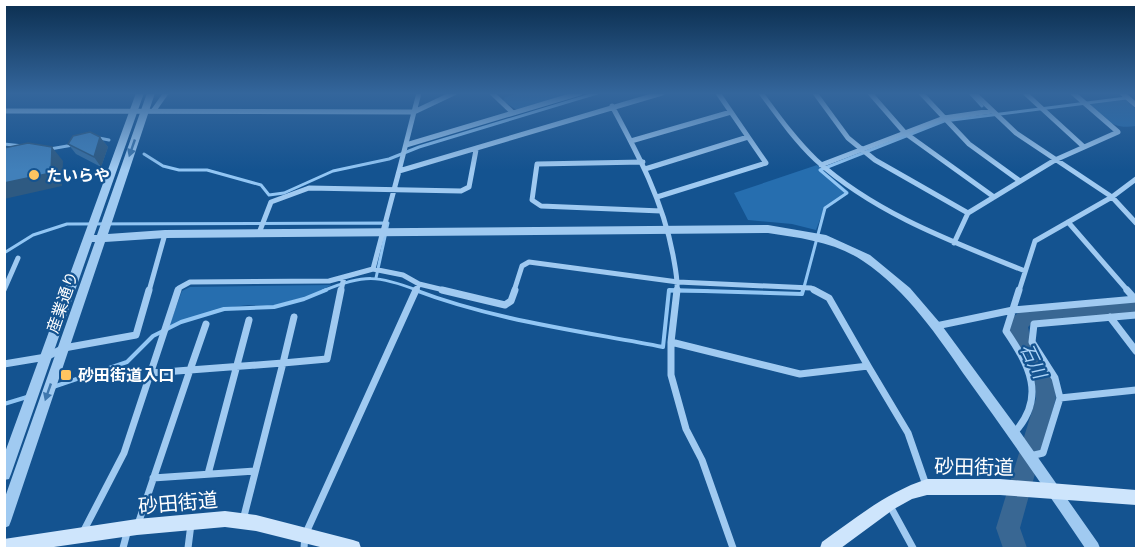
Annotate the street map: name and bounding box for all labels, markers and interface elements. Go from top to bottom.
one-way arrow [127,139,137,157]
place label: たいらや [46,165,110,185]
marker: たいらや [27,168,41,182]
street label: 産業通り [42,268,82,336]
water label: 石川 [1015,340,1053,384]
place label: 砂田街道入口 [78,365,174,385]
marker: 砂田街道入口 [59,368,73,382]
one-way arrow [43,383,53,401]
street label: 砂田街道 [934,453,1014,480]
street label: 砂田街道 [137,487,219,518]

